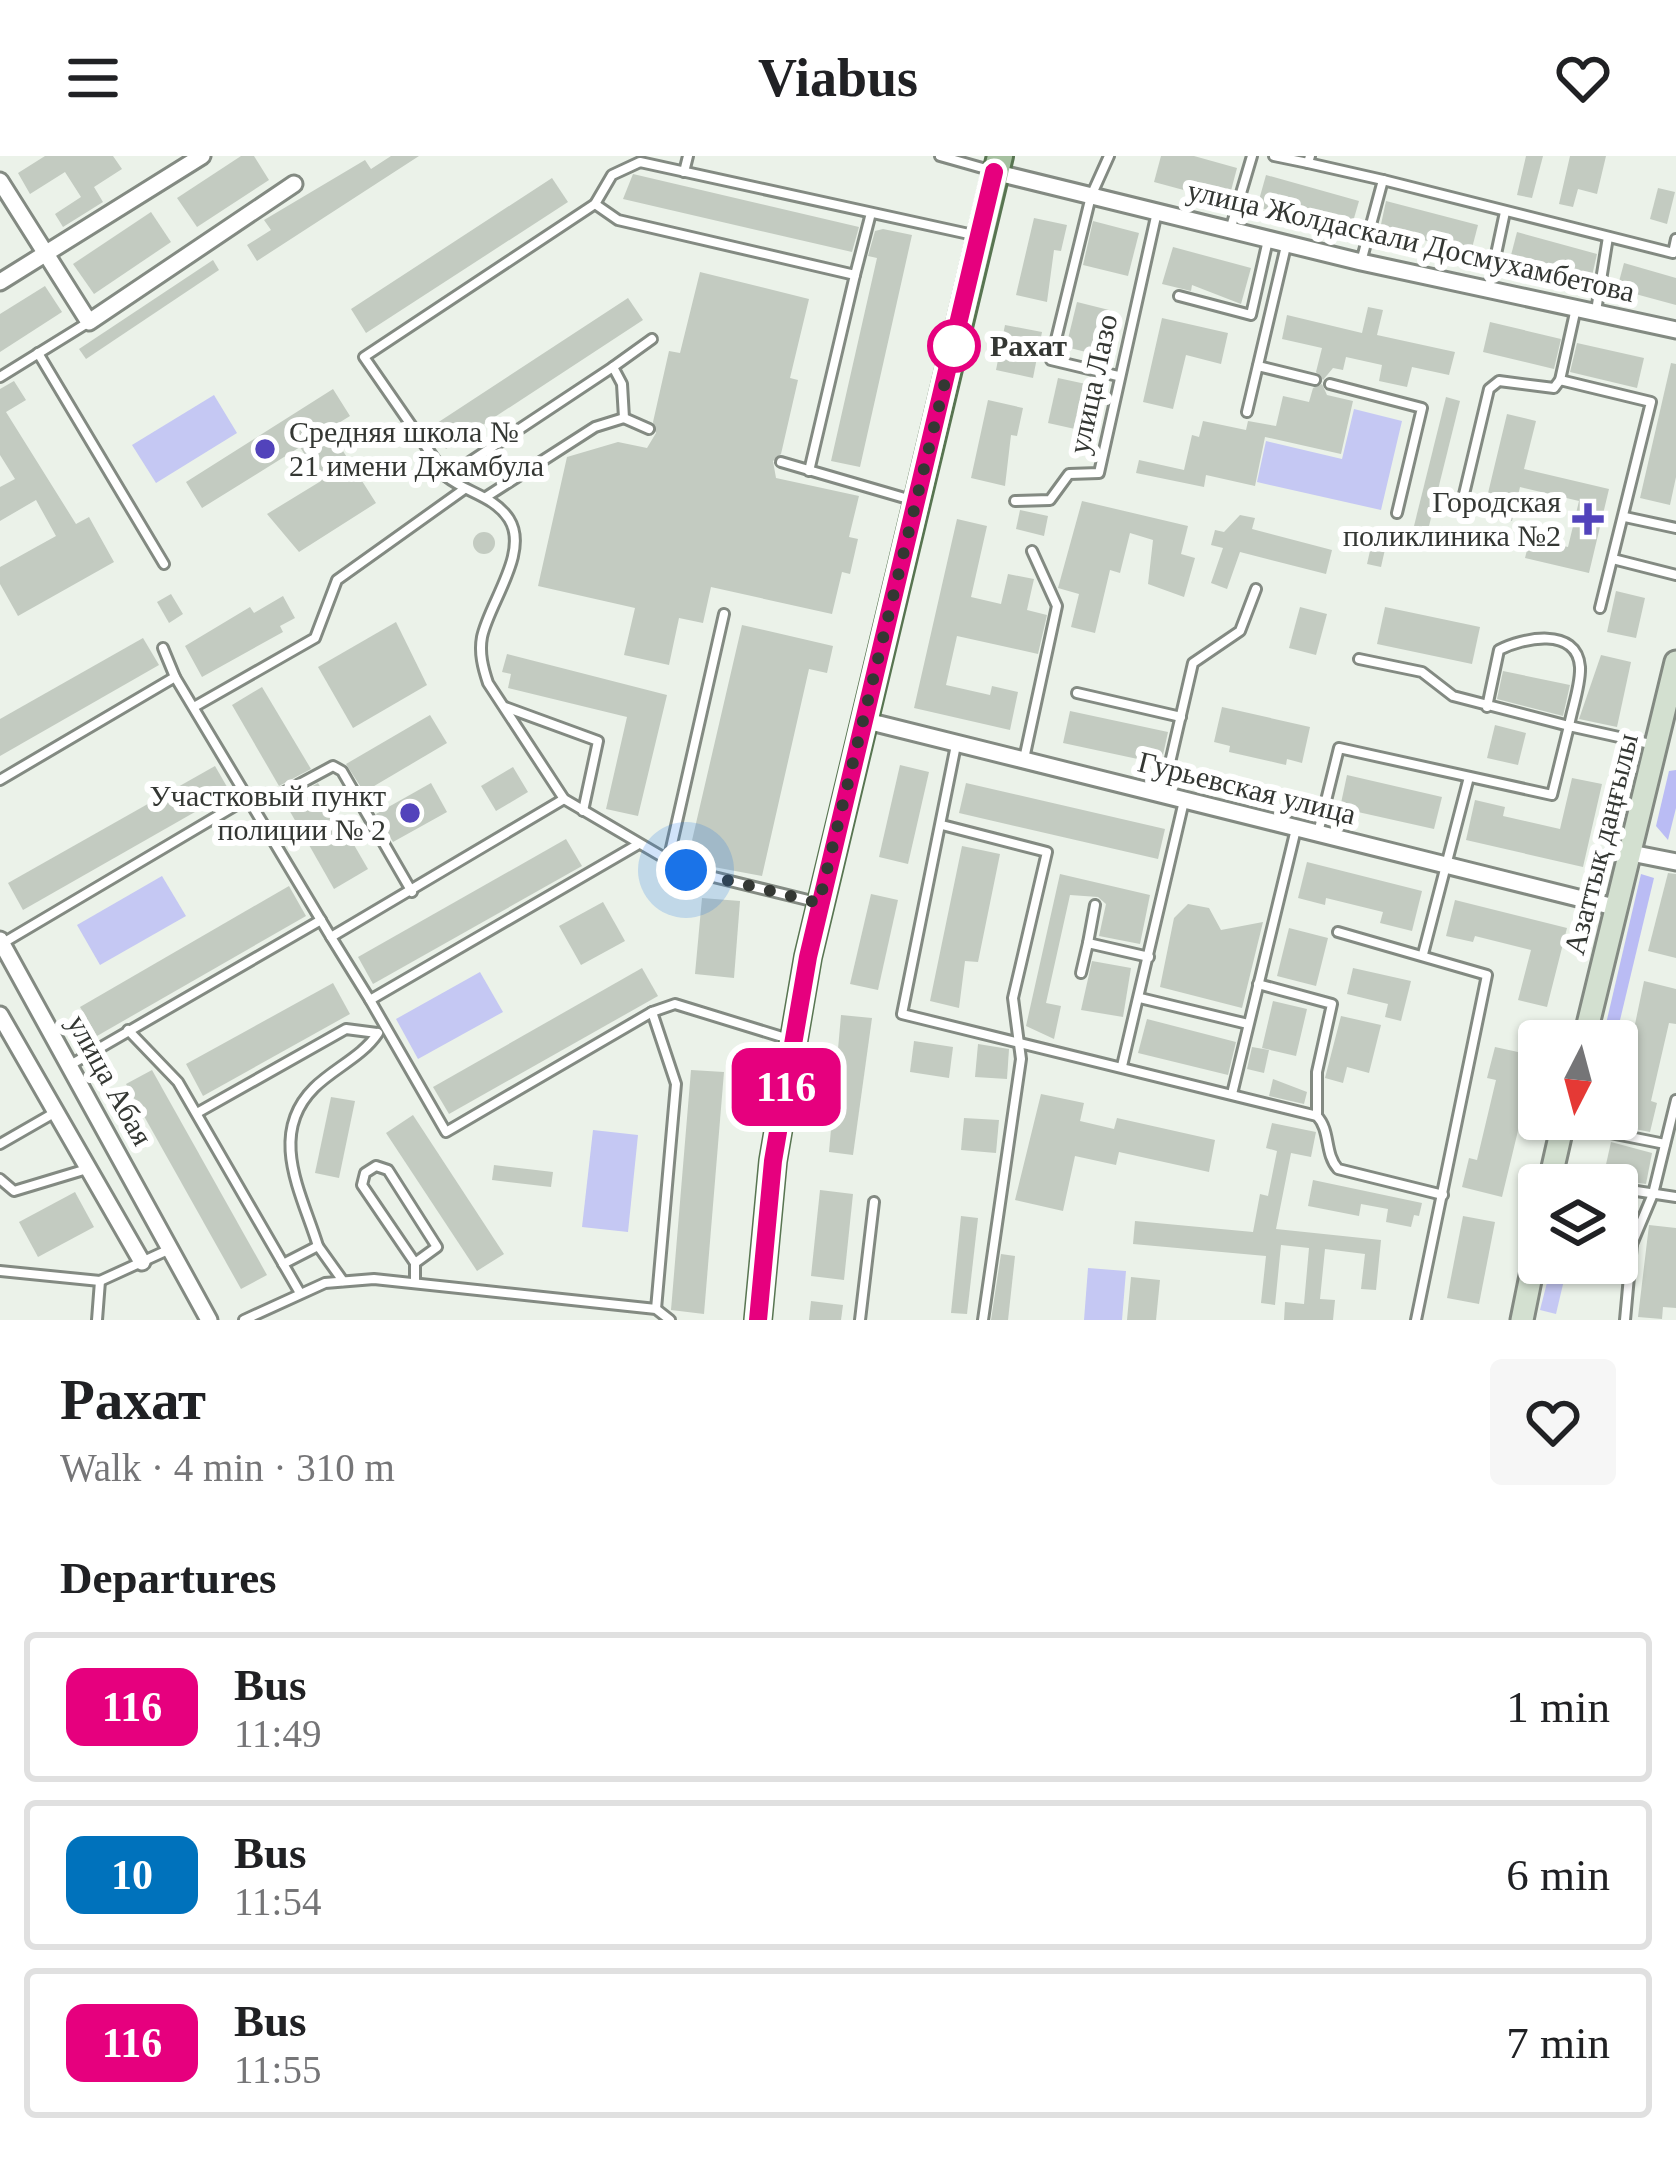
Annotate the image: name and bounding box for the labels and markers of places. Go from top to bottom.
marker: Рахат [929,321,979,371]
place label: Рахат [990,329,1067,362]
place label: Средняя школа № 21 имени Джамбула [289,415,544,482]
marker: Средняя школа № 21 имени Джамбула [252,436,278,462]
place label: Городская поликлиника №2 [1343,485,1561,552]
marker: Городская поликлиника №2 [1572,503,1604,535]
place label: Участковый пункт полиции № 2 [150,779,386,846]
marker: Участковый пункт полиции № 2 [397,800,423,826]

